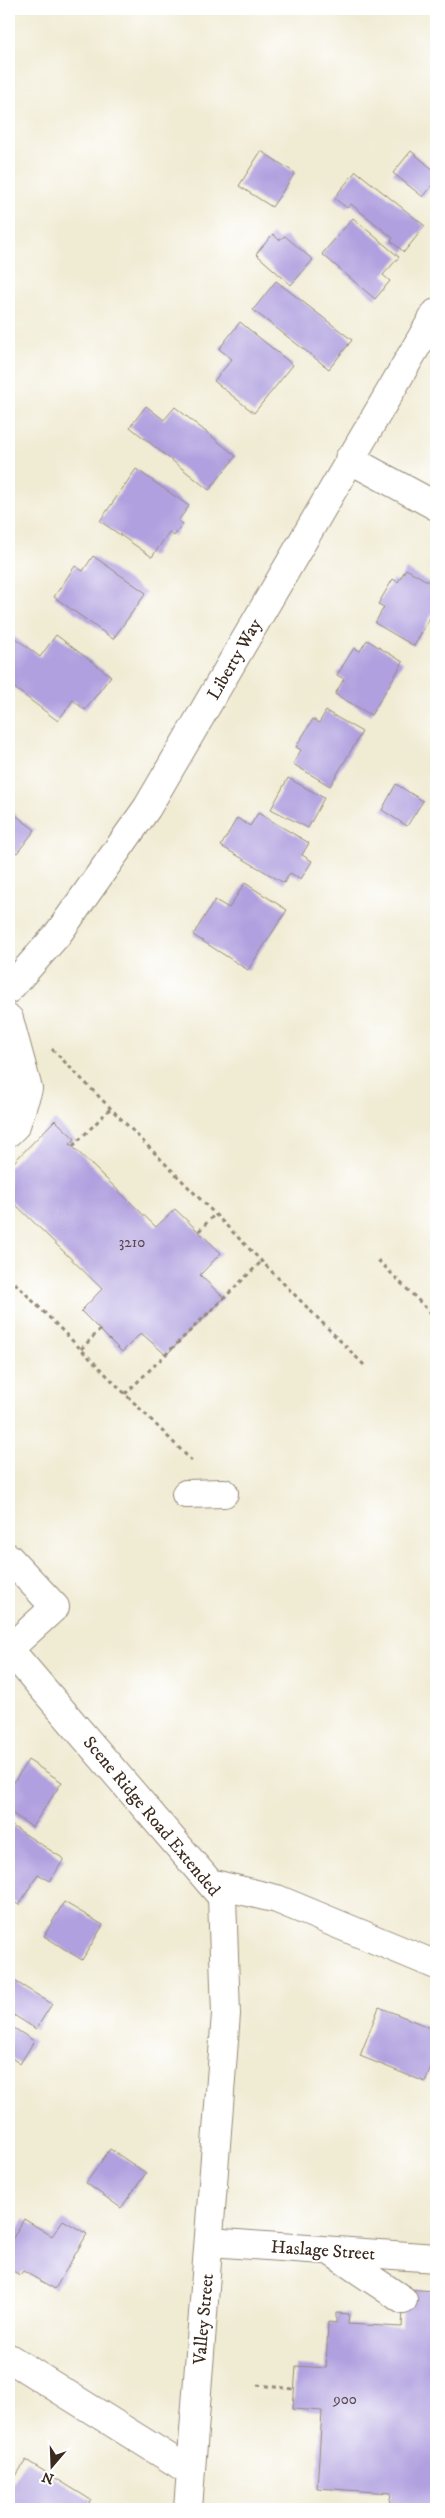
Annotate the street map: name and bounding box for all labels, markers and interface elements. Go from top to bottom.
street label: Liberty Way [203,615,267,704]
house number: 3210 [119,1233,145,1252]
street label: Scene Ridge Road Extended [78,1732,224,1901]
street label: Haslage Street [270,2236,376,2266]
street label: Valley Street [189,2273,219,2366]
house number: 900 [332,2390,357,2409]
north arrow [28,2440,78,2490]
text: N [39,2467,56,2488]

